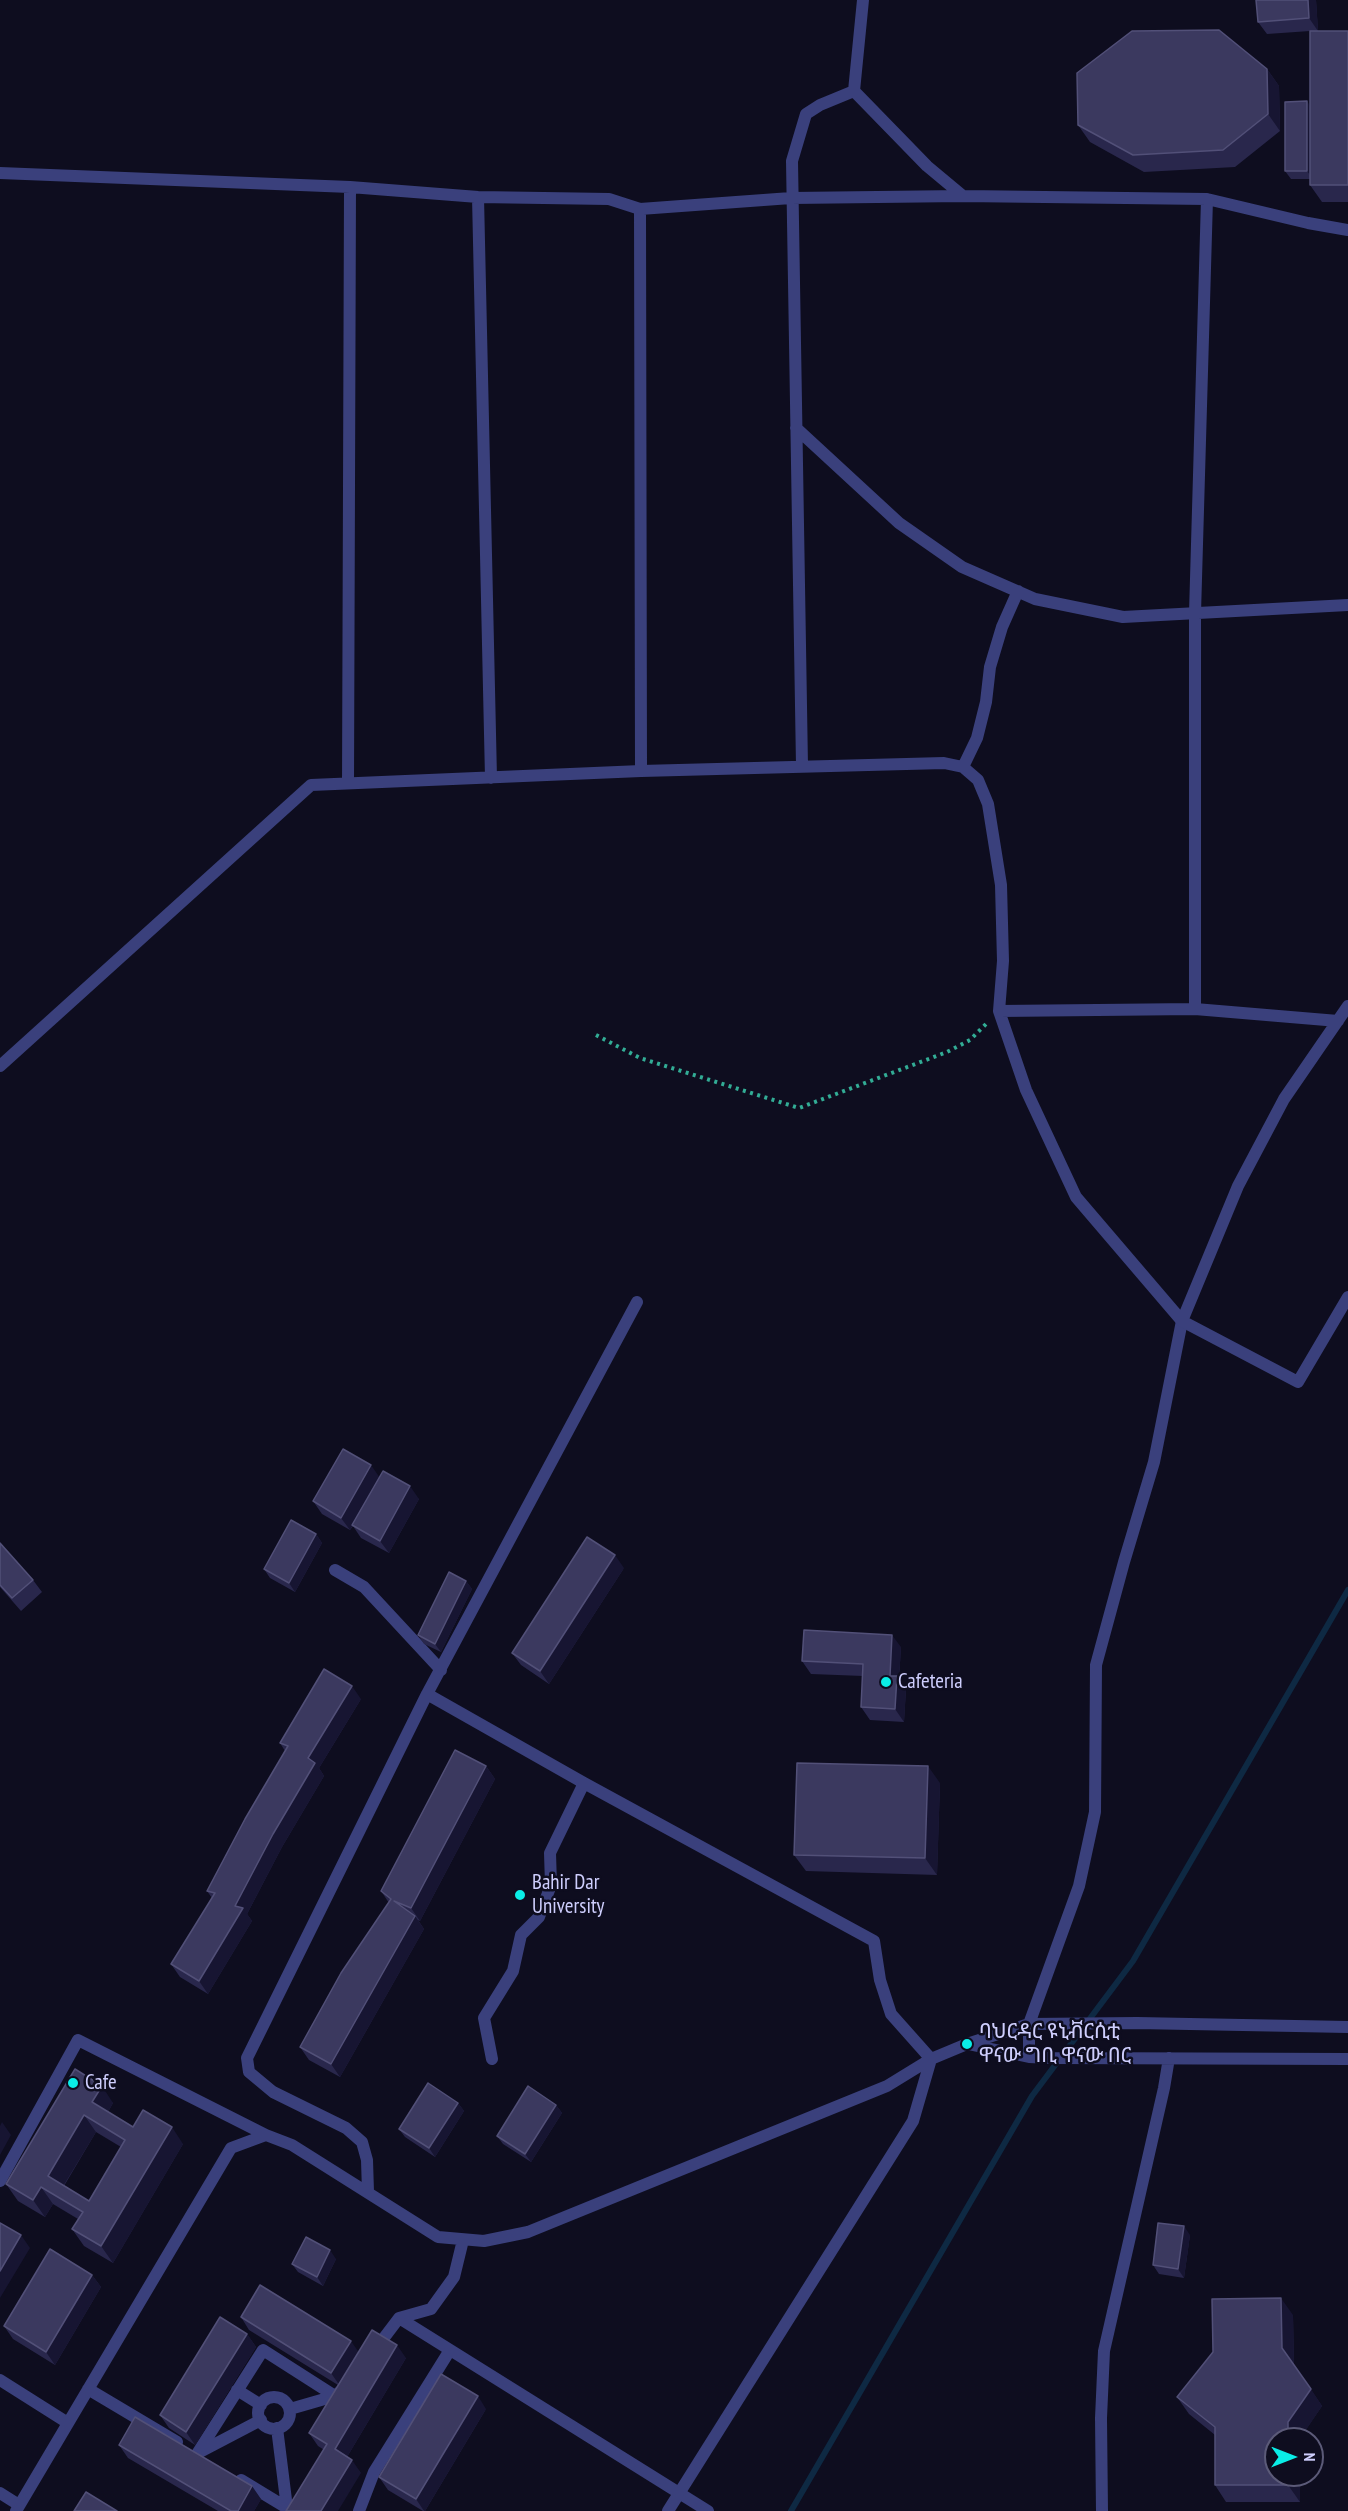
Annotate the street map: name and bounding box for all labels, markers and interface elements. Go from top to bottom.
place label: Cafeteria [898,1669,963,1695]
marker: Cafeteria [879,1675,893,1689]
place label: Bahir Dar University [532,1870,604,1920]
marker: Bahir Dar University [513,1888,527,1902]
place label: ባህርዳር ዩኒቭርሲቲ ዋናው ግቢ ዋናው በር [979,2019,1131,2069]
marker: ባህርዳር ዩኒቭርሲቲ ዋናው ግቢ ዋናው በር [960,2037,974,2051]
place label: Cafe [85,2070,117,2096]
marker: Cafe [66,2076,80,2090]
north arrow [1264,2427,1324,2487]
text: N [1300,2453,1320,2461]

